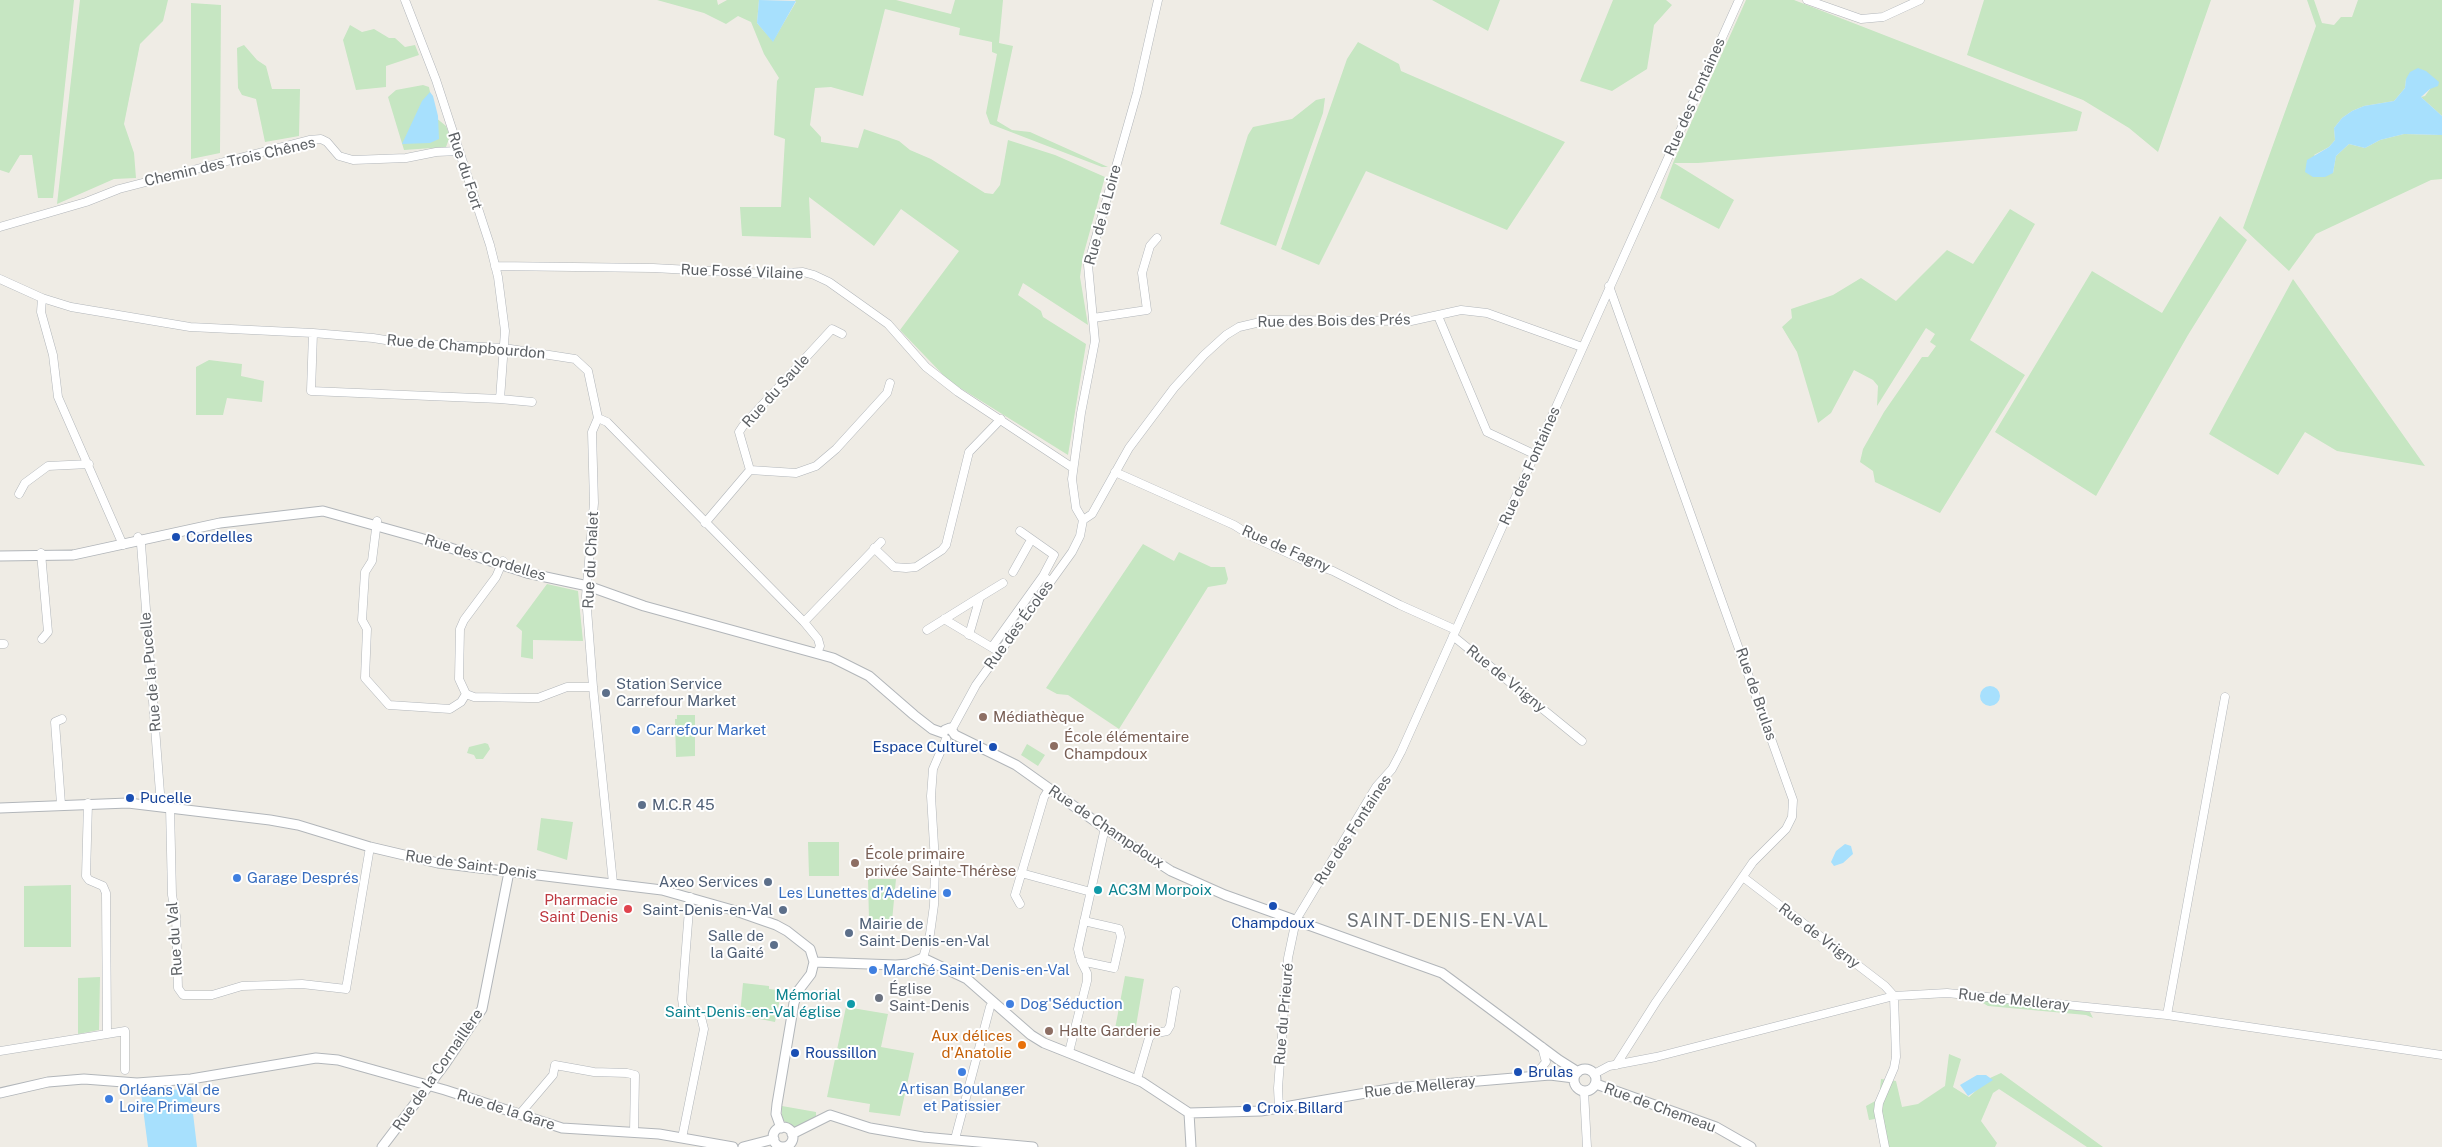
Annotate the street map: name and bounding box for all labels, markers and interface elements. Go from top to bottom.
street label: Rue des Fontaines [1661,35,1729,159]
street label: Rue du Fort [444,130,486,212]
street label: Chemin des Trois Chênes [143,134,317,190]
street label: Rue de la Loire [1081,163,1125,267]
street label: Rue Fossé Vilaine [680,261,804,283]
street label: Rue des Bois des Prés [1257,311,1411,331]
street label: Rue de Champbourdon [386,331,546,363]
street label: Rue du Saule [739,351,813,431]
street label: Rue des Fontaines [1496,404,1564,528]
street label: Rue du Chalet [579,511,603,609]
street label: Rue de Fagny [1239,522,1333,576]
place label: Cordelles [186,528,253,546]
marker: Cordelles [170,531,182,543]
street label: Rue des Cordelles [422,531,548,585]
street label: Rue des Écoles [981,577,1057,673]
street label: Rue de la Pucelle [137,611,165,733]
street label: Rue de Vrigny [1463,641,1549,717]
street label: Rue de Brulas [1732,645,1780,743]
place label: Station Service Carrefour Market [616,675,736,710]
marker: Station Service Carrefour Market [600,687,612,699]
place label: Médiathèque [993,708,1085,726]
marker: Médiathèque [977,711,989,723]
place label: Carrefour Market [646,721,766,739]
marker: Carrefour Market [630,724,642,736]
place label: École élémentaire Champdoux [1064,728,1189,763]
place label: Espace Culturel [872,738,983,756]
marker: École élémentaire Champdoux [1048,740,1060,752]
marker: Espace Culturel [987,741,999,753]
street label: Rue des Fontaines [1311,772,1395,888]
street label: Rue de Champdoux [1045,782,1167,872]
place label: Pucelle [140,789,192,807]
marker: Pucelle [124,792,136,804]
place label: M.C.R 45 [652,796,715,814]
marker: M.C.R 45 [636,799,648,811]
place label: École primaire privée Sainte-Thérèse [865,845,1016,880]
street label: Rue de Saint-Denis [404,847,538,883]
marker: École primaire privée Sainte-Thérèse [849,857,861,869]
place label: Garage Després [247,869,359,887]
marker: Garage Després [231,872,243,884]
place label: Axeo Services [659,873,758,891]
marker: Axeo Services [762,876,774,888]
place label: AC3M Morpoix [1108,881,1212,899]
place label: Les Lunettes d'Adeline [778,884,937,902]
marker: AC3M Morpoix [1092,884,1104,896]
marker: Les Lunettes d'Adeline [941,887,953,899]
place label: Pharmacie Saint Denis [539,891,618,926]
marker: Champdoux [1267,900,1279,912]
street label: Rue de Vrigny [1775,900,1863,972]
street label: Rue du Val [163,901,187,977]
place label: Saint-Denis-en-Val [642,901,773,919]
marker: Pharmacie Saint Denis [622,903,634,915]
marker: Saint-Denis-en-Val [777,904,789,916]
district label: SAINT-DENIS-EN-VAL [1345,910,1551,932]
place label: Champdoux [1231,914,1315,932]
place label: Mairie de Saint-Denis-en-Val [859,915,990,950]
place label: Salle de la Gaité [708,927,764,962]
marker: Mairie de Saint-Denis-en-Val [843,927,855,939]
marker: Salle de la Gaité [768,939,780,951]
place label: Marché Saint-Denis-en-Val [883,961,1070,979]
street label: Rue du Prieuré [1271,962,1297,1066]
marker: Marché Saint-Denis-en-Val [867,964,879,976]
place label: Église Saint-Denis [889,980,969,1015]
street label: Rue de Melleray [1957,985,2071,1015]
place label: Mémorial Saint-Denis-en-Val église [665,986,841,1021]
marker: Église Saint-Denis [873,992,885,1004]
place label: Dog'Séduction [1020,995,1123,1013]
marker: Mémorial Saint-Denis-en-Val église [845,998,857,1010]
marker: Dog'Séduction [1004,998,1016,1010]
street label: Rue de la Cornaillère [389,1005,487,1135]
place label: Halte Garderie [1059,1022,1161,1040]
marker: Halte Garderie [1043,1025,1055,1037]
place label: Aux délices d'Anatolie [931,1027,1012,1062]
marker: Aux délices d'Anatolie [1016,1039,1028,1051]
place label: Roussillon [805,1044,877,1062]
marker: Roussillon [789,1047,801,1059]
place label: Brulas [1528,1063,1573,1081]
marker: Artisan Boulanger et Patissier [956,1066,968,1078]
marker: Brulas [1512,1066,1524,1078]
street label: Rue de Melleray [1363,1072,1477,1102]
street label: Rue de Chemeau [1602,1079,1718,1137]
place label: Artisan Boulanger et Patissier [899,1080,1025,1115]
place label: Orléans Val de Loire Primeurs [119,1081,220,1116]
street label: Rue de la Gare [455,1086,557,1134]
marker: Orléans Val de Loire Primeurs [103,1093,115,1105]
place label: Croix Billard [1257,1099,1343,1117]
marker: Croix Billard [1241,1102,1253,1114]

